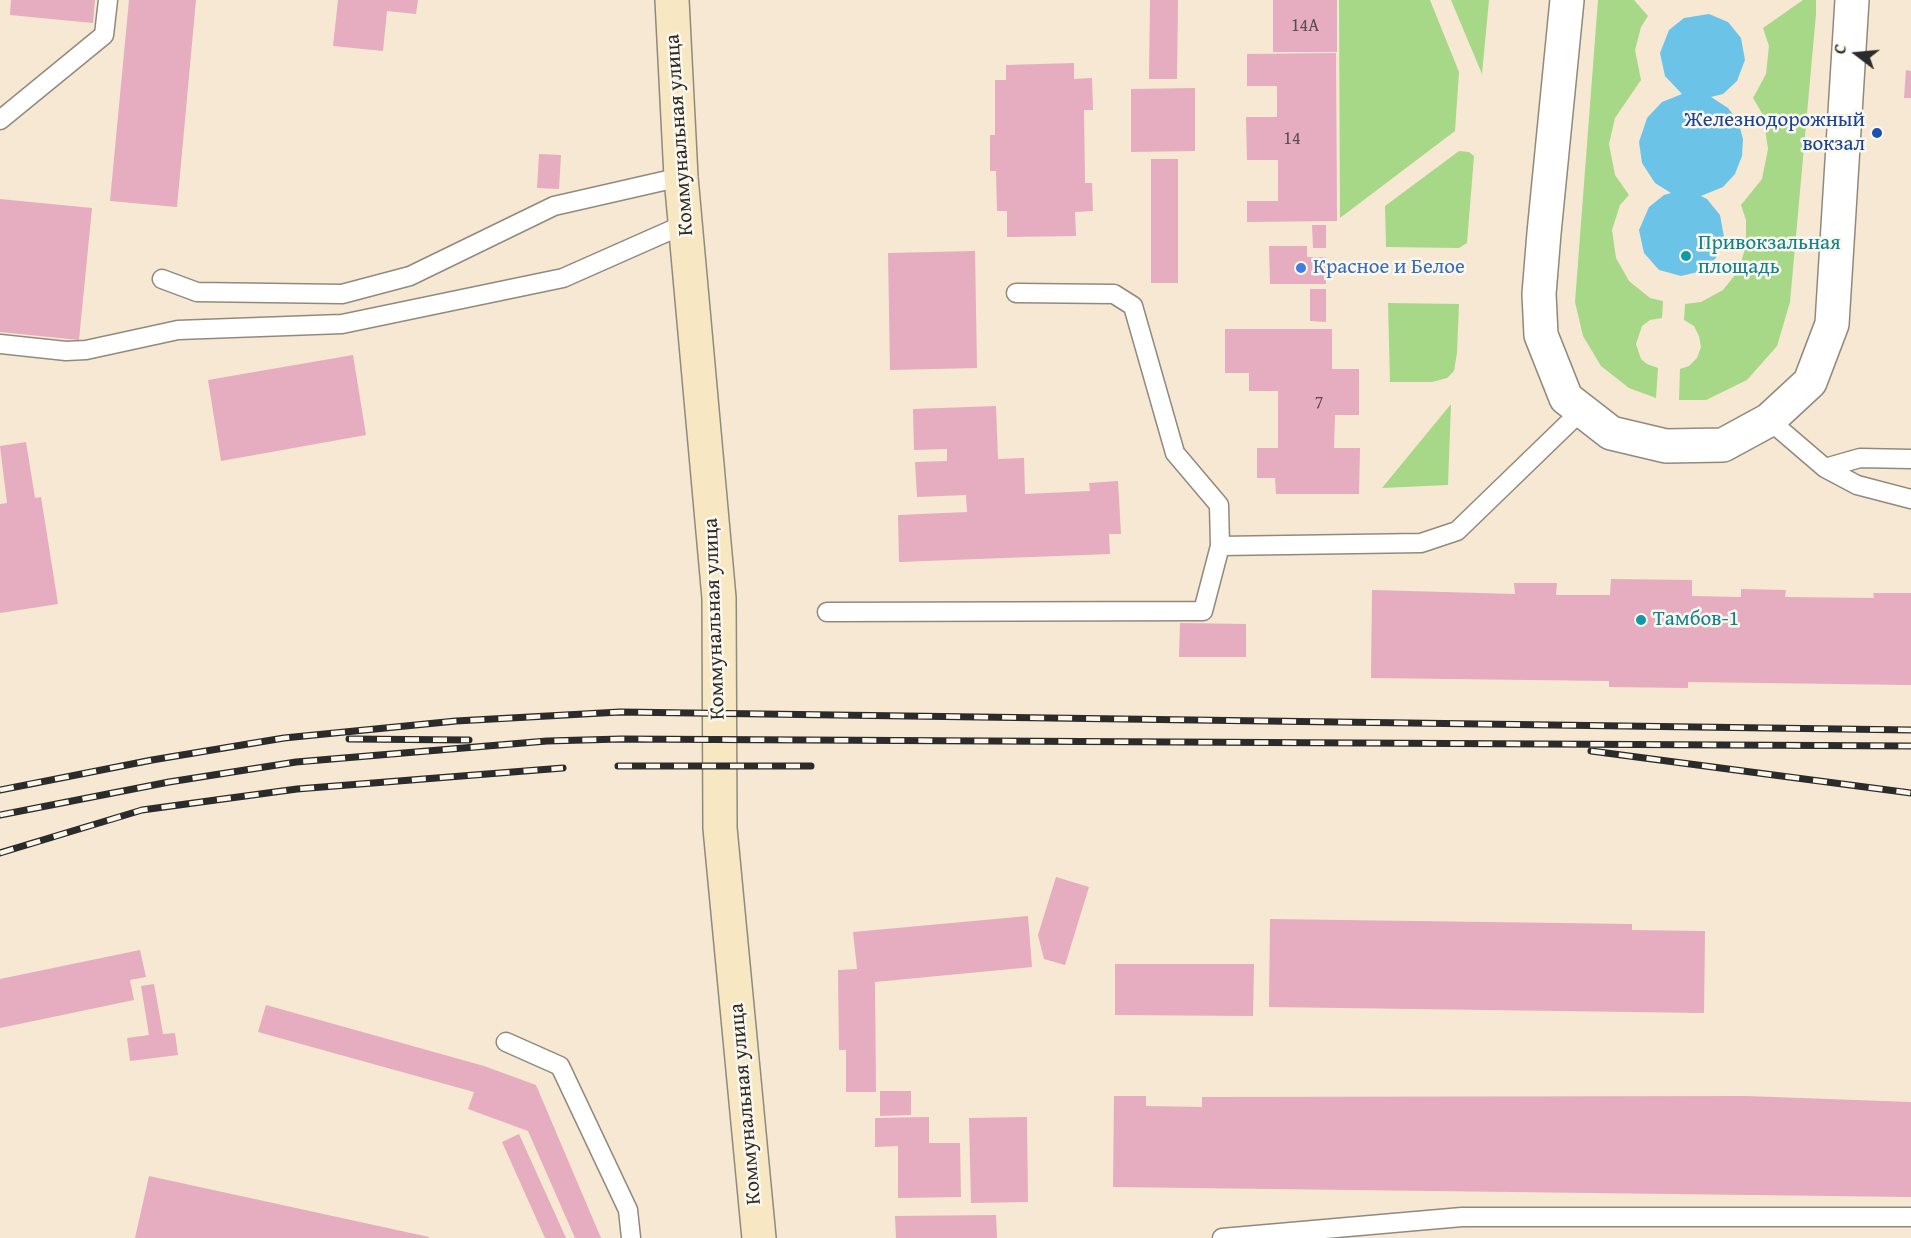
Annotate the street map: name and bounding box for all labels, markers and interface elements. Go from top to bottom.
house number: 14А [1291,15,1319,37]
north arrow [1827,24,1887,84]
street label: Коммунальная улица [660,33,700,237]
text: С [1827,41,1852,57]
place label: Железнодорожный вокзал [1684,108,1865,158]
marker: Железнодорожный вокзал [1870,126,1884,140]
house number: 14 [1283,128,1301,150]
place label: Привокзальная площадь [1698,231,1841,281]
marker: Привокзальная площадь [1679,249,1693,263]
place label: Красное и Белое [1313,255,1465,281]
marker: Красное и Белое [1294,261,1308,275]
house number: 7 [1315,392,1323,414]
street label: Коммунальная улица [699,518,731,720]
place label: Тамбов-1 [1653,607,1739,633]
marker: Тамбов-1 [1634,613,1648,627]
street label: Коммунальная улица [725,1002,767,1206]

